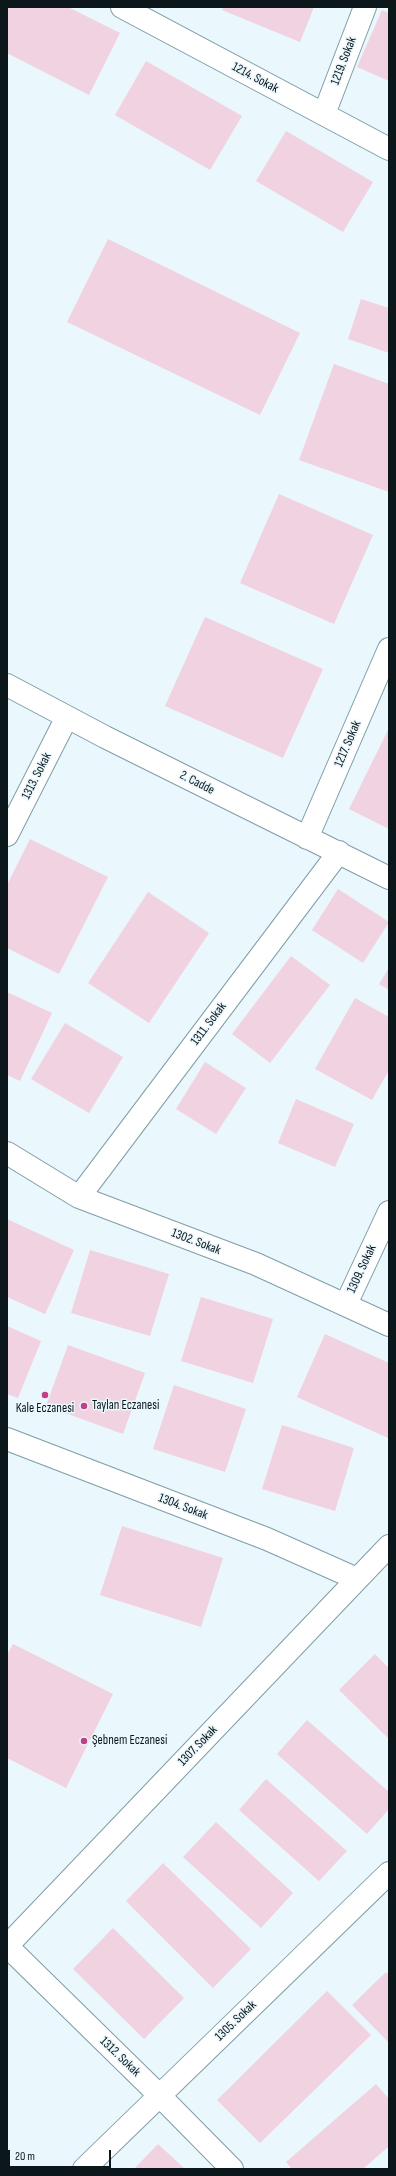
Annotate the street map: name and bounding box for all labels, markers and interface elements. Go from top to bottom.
street label: 1219. Sokak [328,35,360,87]
street label: 1214. Sokak [229,59,281,97]
street label: 1217. Sokak [331,718,365,770]
street label: 1313. Sokak [19,750,55,802]
street label: 2. Cadde [177,768,217,798]
street label: 1311. Sokak [188,999,230,1049]
street label: 1302. Sokak [169,1225,223,1259]
street label: 1309. Sokak [344,1242,380,1296]
marker: Kale Eczanesi [40,1390,50,1400]
place label: Taylan Eczanesi [92,1398,159,1414]
place label: Kale Eczanesi [16,1401,74,1417]
marker: Taylan Eczanesi [79,1401,89,1411]
street label: 1304. Sokak [156,1490,210,1524]
street label: 1307. Sokak [175,1723,221,1769]
place label: Şebnem Eczanesi [92,1733,167,1749]
marker: Şebnem Eczanesi [79,1736,89,1746]
street label: 1305. Sokak [212,1998,260,2044]
street label: 1312. Sokak [96,2034,144,2080]
scale bar [10,2142,113,2168]
text: 20 m [15,2149,35,2164]

